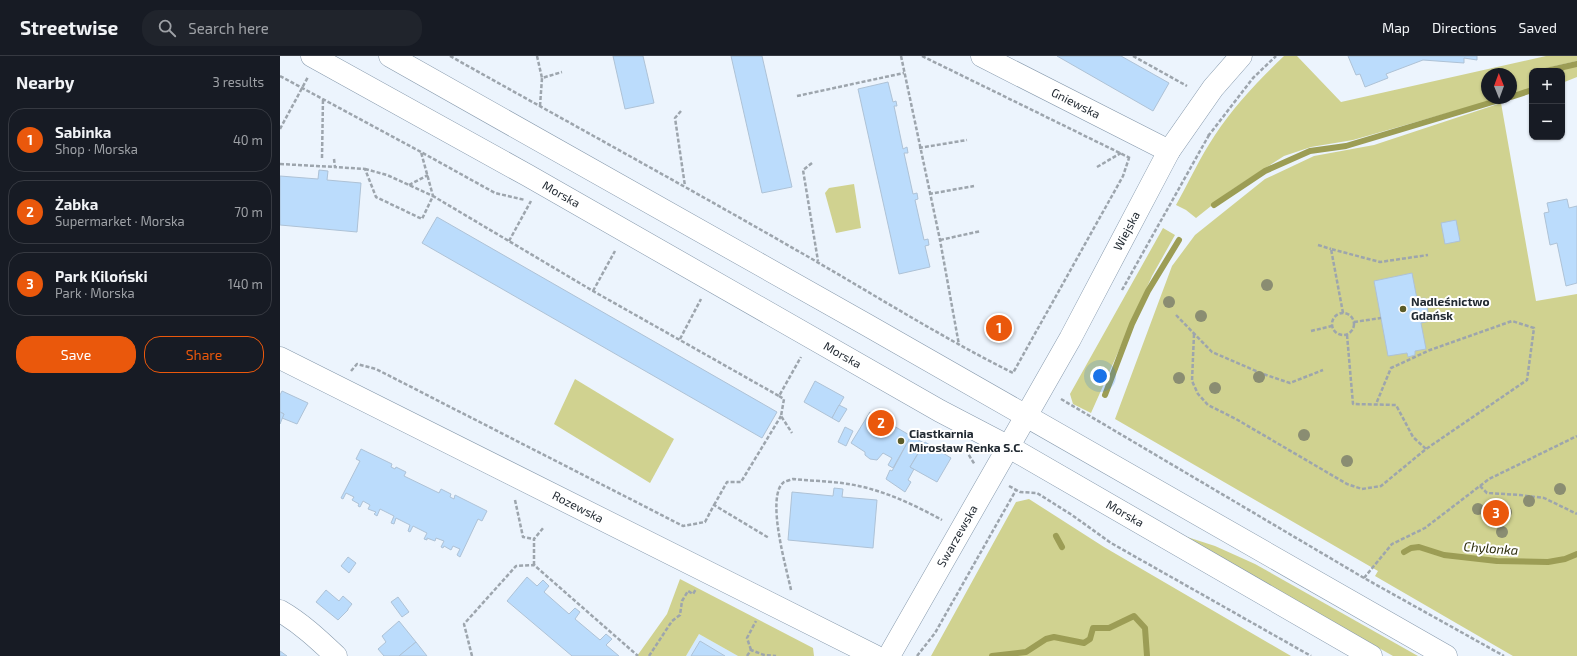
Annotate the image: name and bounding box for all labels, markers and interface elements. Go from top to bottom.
search box [142,10,422,46]
text: Streetwise [20,16,118,39]
icon: search [156,17,178,39]
text: Search here [188,19,269,37]
text: Map [1382,19,1410,36]
text: Directions [1432,19,1497,36]
text: Saved [1519,19,1557,36]
north arrow [1481,68,1517,104]
map controls [1529,68,1565,140]
button: + [1529,68,1565,104]
text: Nearby [16,72,74,92]
text: 3 results [213,74,264,90]
street label: Gniewska [1049,84,1103,121]
button: − [1529,104,1565,140]
text: Sabinka [55,123,111,141]
text: 1 [27,132,33,148]
text: 40 m [233,132,263,148]
text: Shop · Morska [55,141,138,157]
street label: Morska [540,177,583,210]
text: Żabka [55,195,98,213]
text: 2 [26,204,34,220]
text: 70 m [234,204,263,220]
street label: Wiejska [1110,208,1142,253]
text: Supermarket · Morska [55,213,185,229]
text: Park Kiloński [55,267,148,285]
text: 3 [26,276,34,292]
text: 140 m [228,276,263,292]
text: Park · Morska [55,285,135,301]
place label: Nadleśnictwo Gdańsk [1411,294,1490,322]
marker: Nadleśnictwo Gdańsk [1398,304,1408,314]
pin: 1 [986,313,1012,343]
button: Save [16,336,136,373]
button: Share [144,336,264,373]
street label: Morska [822,338,864,371]
your location [1090,366,1110,386]
pin: 2 [868,408,894,438]
place label: Ciastkarnia Mirosław Renka S.C. [909,426,1023,454]
marker: Ciastkarnia Mirosław Renka S.C. [896,436,906,446]
street label: Rozewska [550,488,606,525]
street label: Morska [1104,497,1147,529]
pin: 3 [1483,498,1509,528]
street label: Swarzewska [933,502,980,569]
water label: Chylonka [1463,538,1519,558]

